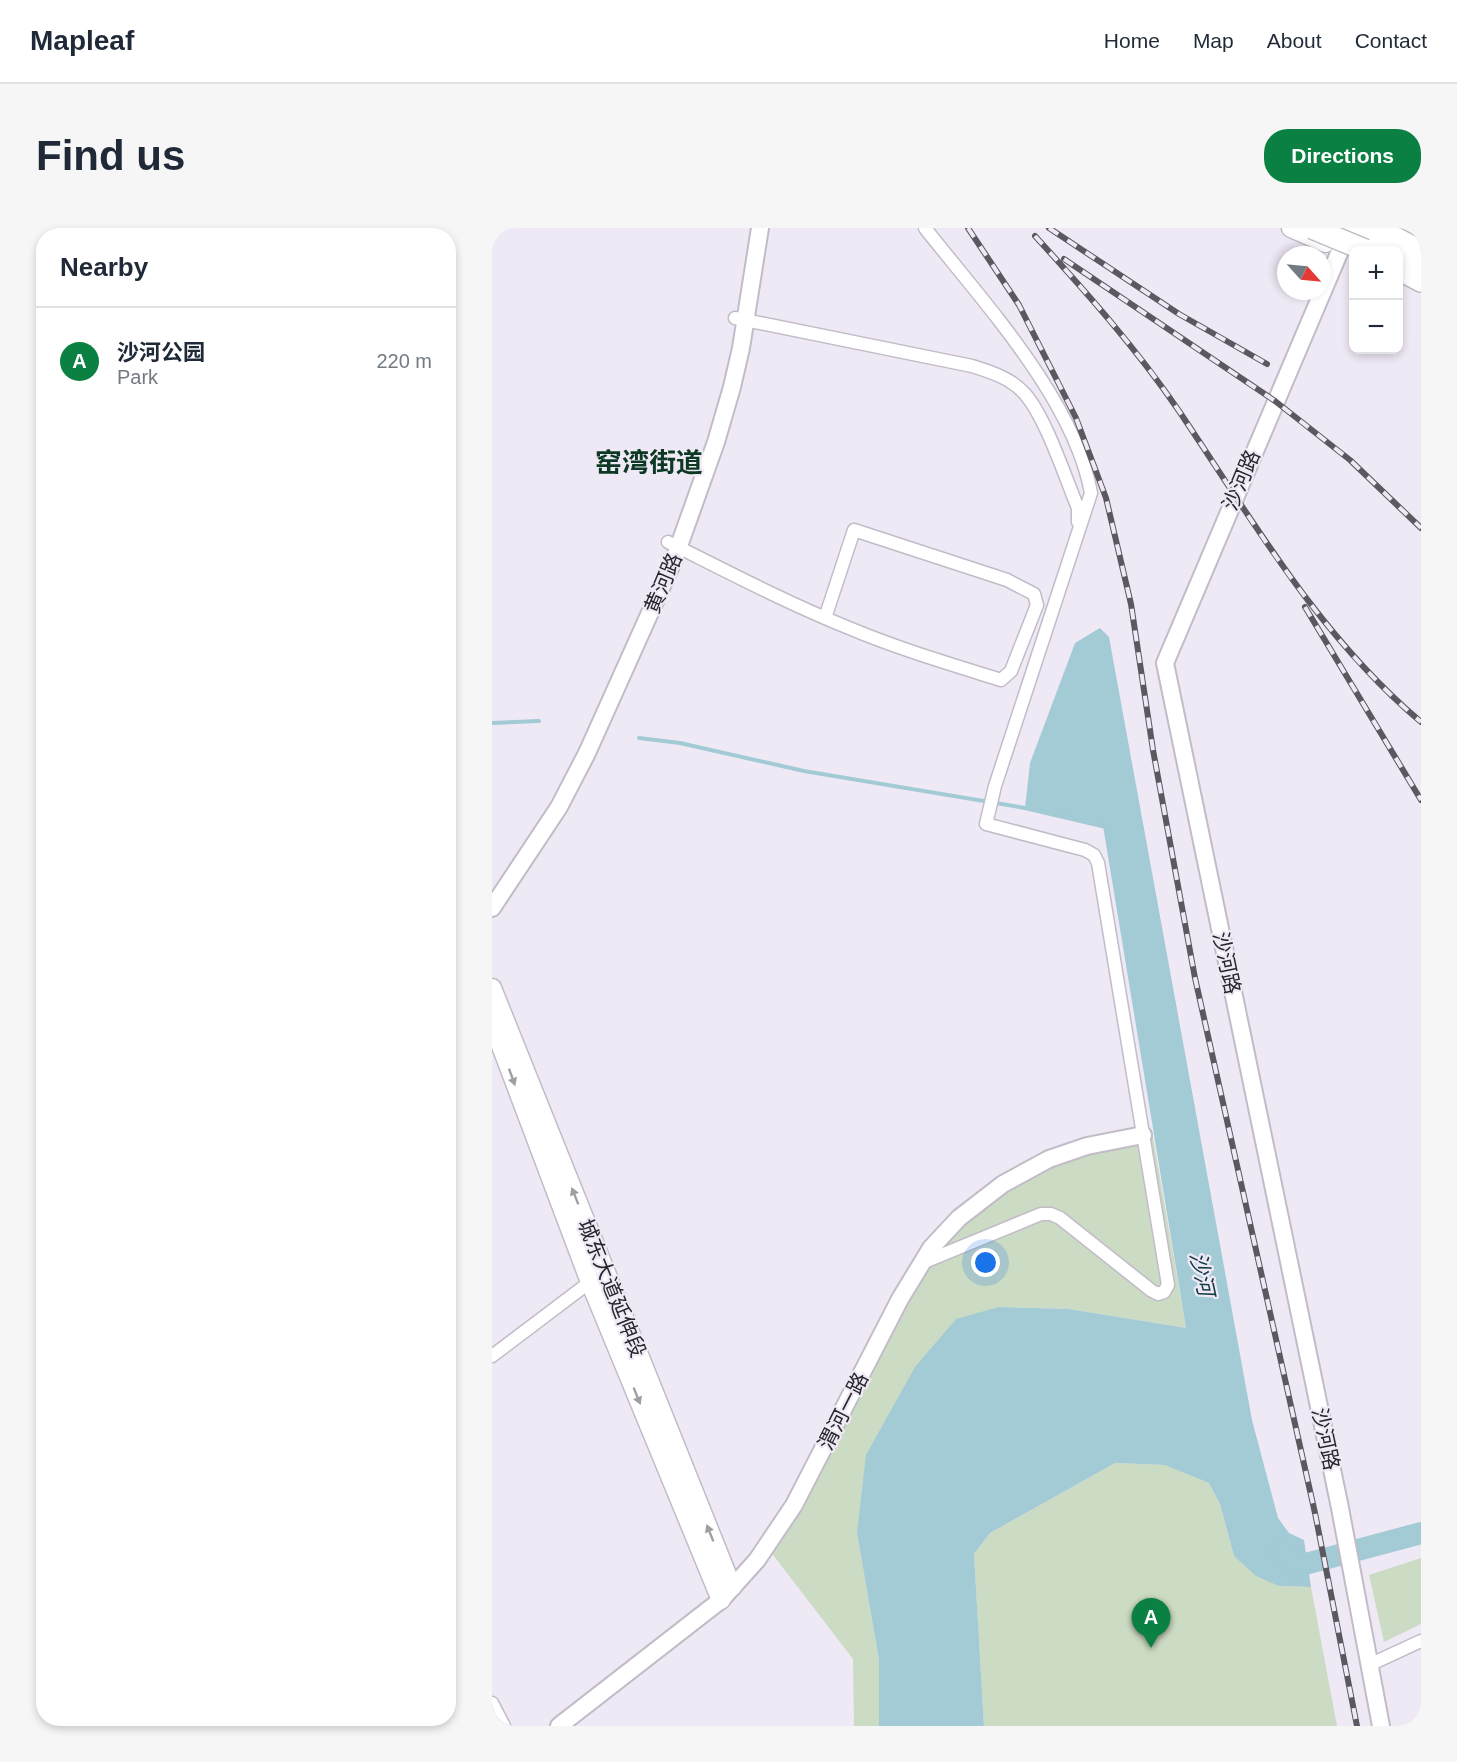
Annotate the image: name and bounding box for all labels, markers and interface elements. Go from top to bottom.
text: Mapleaf [30,25,134,56]
text: Home [1104,29,1160,52]
text: Map [1193,29,1234,52]
text: About [1267,29,1322,52]
text: Contact [1355,29,1427,52]
button: Directions [1264,129,1421,183]
text: Find us [36,132,185,179]
north arrow [1277,246,1331,300]
map controls [1349,246,1403,354]
button: + [1349,246,1403,300]
text: Nearby [60,252,148,282]
button: − [1349,300,1403,354]
text: 沙河公园 [117,340,205,365]
text: A [72,350,87,372]
text: 220 m [376,350,432,372]
text: Park [117,366,158,388]
street label: 沙河路 [1218,447,1264,513]
district label: 窑湾街道 [595,448,703,478]
street label: 黄河路 [640,550,686,616]
street label: 沙河路 [1209,930,1245,996]
one-way arrow [507,1069,517,1087]
one-way arrow [570,1187,579,1205]
street label: 城东大道延伸段 [574,1216,650,1360]
your location [971,1248,1000,1277]
water label: 沙河 [1185,1250,1220,1302]
street label: 渭河一路 [814,1368,872,1454]
one-way arrow [632,1387,642,1405]
street label: 沙河路 [1308,1406,1344,1472]
one-way arrow [705,1524,714,1542]
pin: A [1132,1598,1170,1648]

